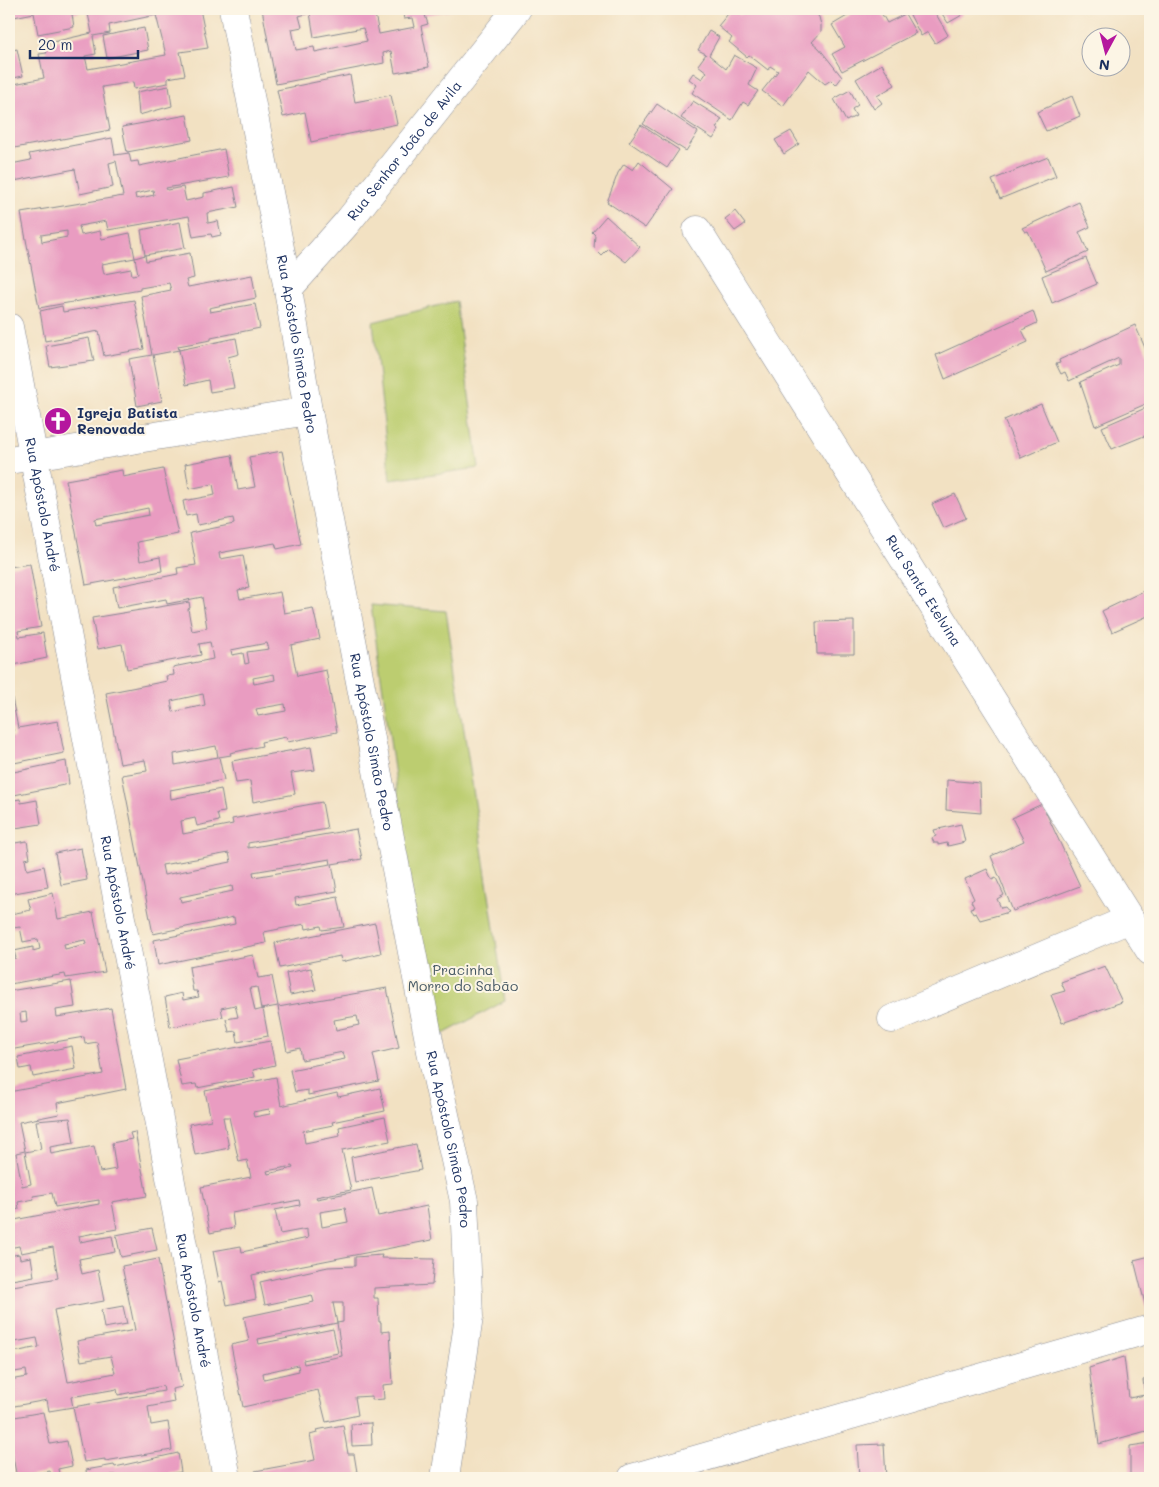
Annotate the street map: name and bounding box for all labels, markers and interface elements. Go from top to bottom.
scale bar [30,28,138,60]
north arrow [1082,28,1132,78]
text: 20 m [38,34,72,54]
text: N [1098,55,1111,75]
street label: Rua Senhor João de Avila [343,76,466,224]
street label: Rua Apóstolo Simão Pedro [272,253,322,435]
place label: Igreja Batista Renovada [77,403,178,438]
church icon: Igreja Batista Renovada [43,406,73,436]
street label: Rua Apóstolo André [21,436,65,573]
street label: Rua Santa Etelvina [882,531,966,650]
street label: Rua Apóstolo Simão Pedro [346,651,398,832]
street label: Rua Apóstolo André [97,834,141,971]
park label: Pracinha Morro do Sabão [408,960,518,995]
street label: Rua Apóstolo Simão Pedro [422,1049,475,1228]
street label: Rua Apóstolo André [172,1232,216,1369]

